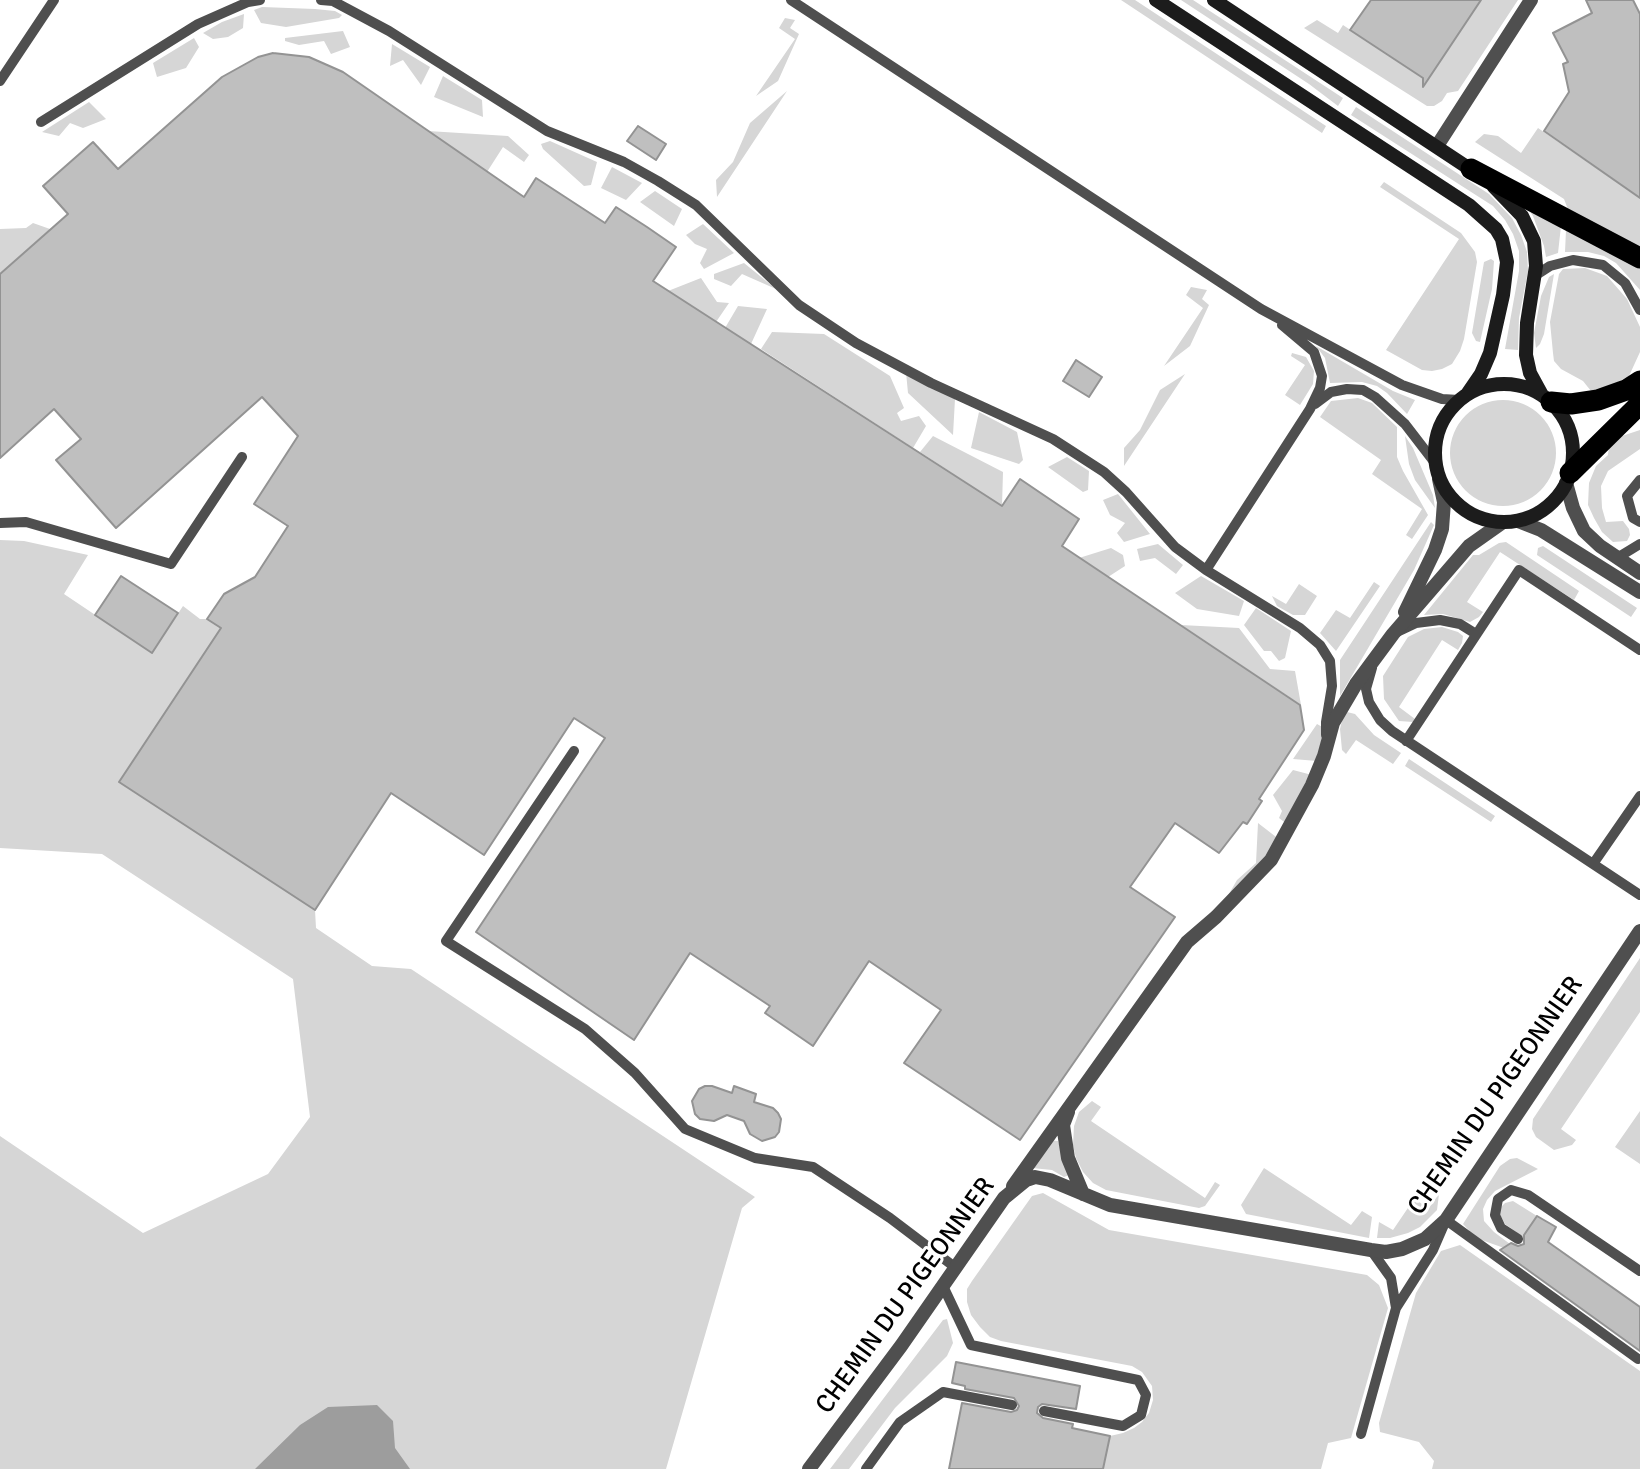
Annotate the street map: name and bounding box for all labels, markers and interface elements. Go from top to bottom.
street label: CHEMIN DU PIGEONNIER [1402,971,1590,1221]
street label: CHEMIN DU PIGEONNIER [810,1172,1002,1420]

